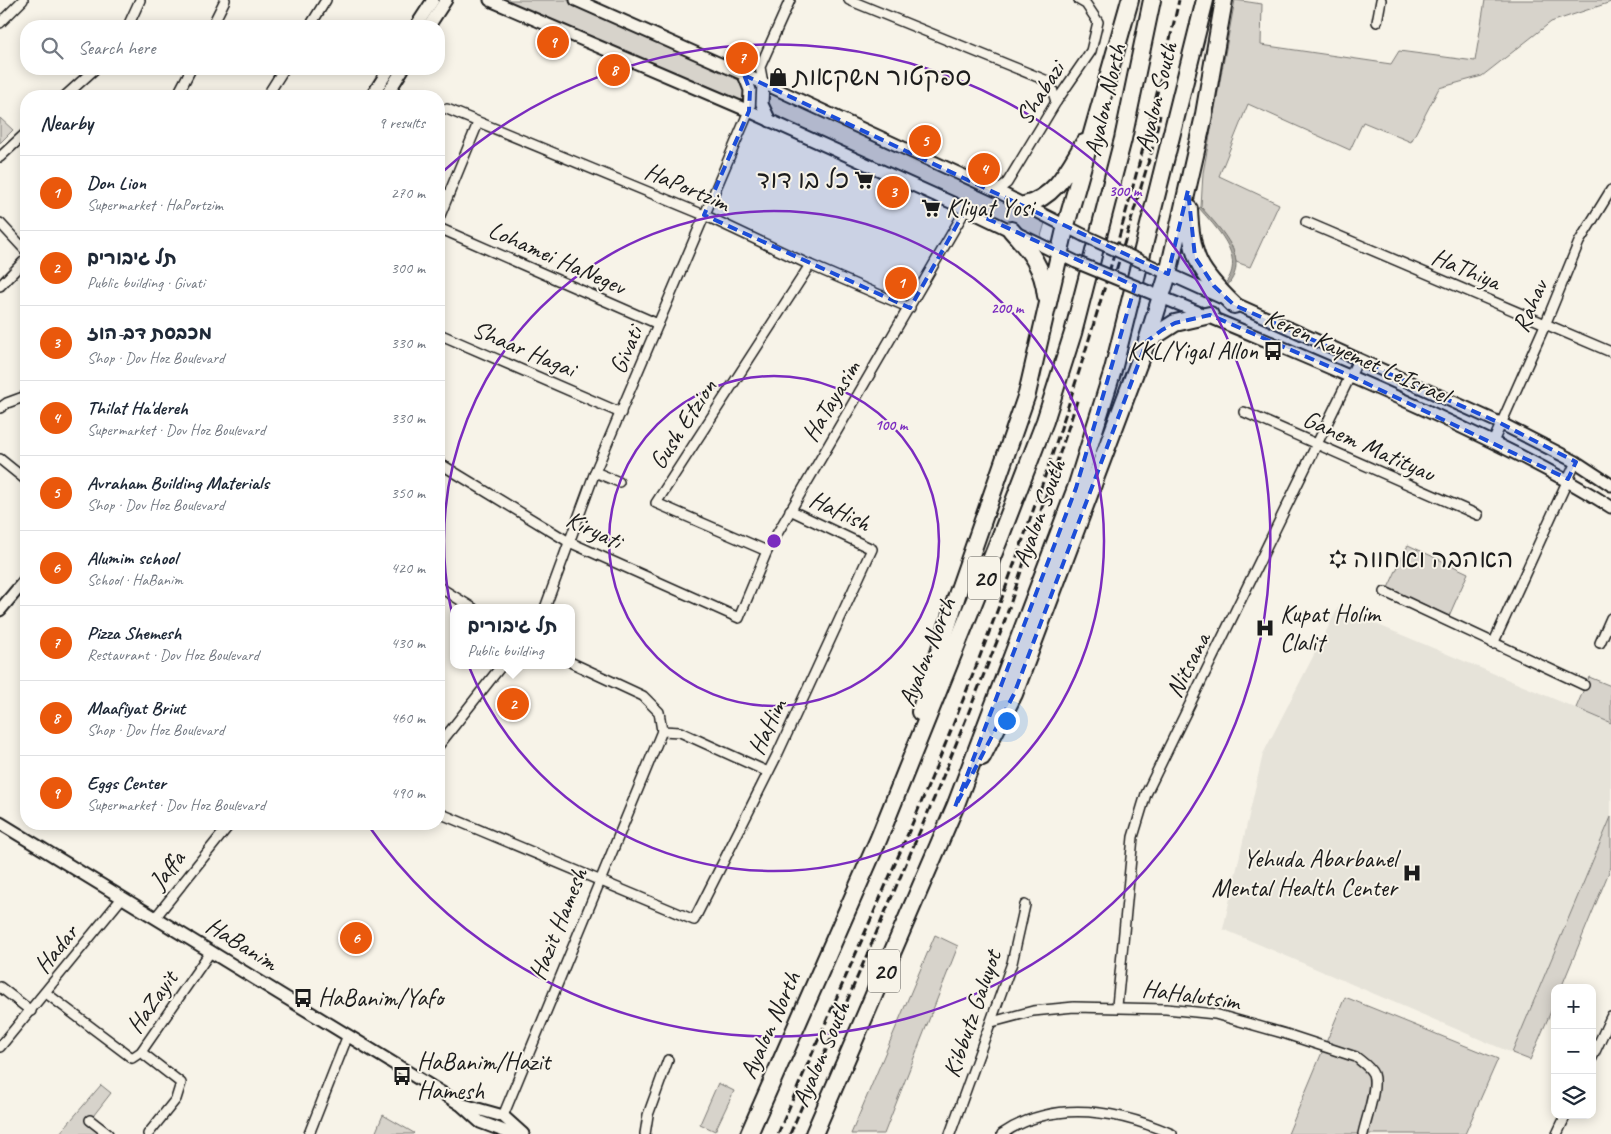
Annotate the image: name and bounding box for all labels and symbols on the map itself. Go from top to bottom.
pin: 9 [537,23,569,61]
street label: Ayalon South [1127,37,1185,155]
pin: 7 [726,39,758,77]
street label: Ayalon North [1077,40,1134,159]
pin: 8 [598,51,630,89]
street label: Shabazi [1008,53,1074,130]
place label: ספקטור משקאות [791,61,971,93]
shop icon: ספקטור משקאות [767,66,789,88]
pin: 5 [909,122,941,160]
pin: 4 [968,150,1000,188]
street label: HaPortzim [640,155,736,220]
place label: כל בו דוד [757,164,849,196]
supermarket icon: כל בו דוד [853,169,875,191]
pin: 3 [877,173,909,211]
text: 300 m [1109,182,1143,201]
place label: Kliyat Yosi [946,192,1037,224]
supermarket icon: Kliyat Yosi [920,197,942,219]
street label: Lohamei HaNegev [483,214,632,303]
street label: HaThiya [1427,240,1508,299]
pin: 1 [885,264,917,302]
street label: Rahav [1505,273,1556,337]
text: 200 m [991,299,1025,318]
street label: Keren Kayemet LeIsrael [1260,301,1458,413]
street label: Shaar Hagai [468,313,584,386]
street label: Givati [602,318,652,379]
place label: KKL/Yigal Allon [1127,335,1259,367]
bus stop icon: KKL/Yigal Allon [1262,340,1284,362]
street label: HaTayasim [794,353,868,448]
street label: Gush Etzion [642,372,725,475]
street label: Ganem Matityau [1298,403,1442,490]
text: 100 m [875,416,909,435]
street label: Ayalon South [1005,453,1074,571]
street label: HaHish [804,483,877,540]
street label: Kiryati [561,503,630,559]
centre of rings [765,532,783,550]
place label: האהבה ואחווה [1353,543,1513,575]
synagogue icon: האהבה ואחווה [1327,548,1349,570]
road number: 20 [968,556,1000,600]
street label: Ayalon North [891,592,963,711]
place label: Kupat Holim Clalit [1280,598,1382,659]
hospital icon: Kupat Holim Clalit [1254,617,1276,639]
street label: Nitsana [1158,625,1219,703]
pin: 2 [497,685,529,723]
street label: HaHim [740,692,795,760]
your location [994,708,1020,734]
street label: Jaffa [141,843,193,897]
place label: Yehuda Abarbanel Mental Health Center [1211,843,1402,904]
street label: Hazit Hamesh [521,862,596,985]
hospital icon: Yehuda Abarbanel Mental Health Center [1401,862,1423,884]
street label: HaBanim [200,909,285,979]
street label: Hadar [27,916,87,980]
pin: 6 [340,919,372,957]
street label: Kibbutz Galuyot [935,944,1010,1082]
road number: 20 [868,949,900,992]
street label: HaZayit [119,962,187,1040]
street label: Ayalon North [732,966,808,1084]
street label: HaHalutsim [1140,972,1244,1018]
place label: HaBanim/Yafo [318,982,446,1014]
bus stop icon: HaBanim/Yafo [292,987,314,1009]
street label: Ayalon South [784,995,858,1112]
place label: HaBanim/Hazit Hamesh [417,1046,553,1107]
bus stop icon: HaBanim/Hazit Hamesh [391,1065,413,1087]

